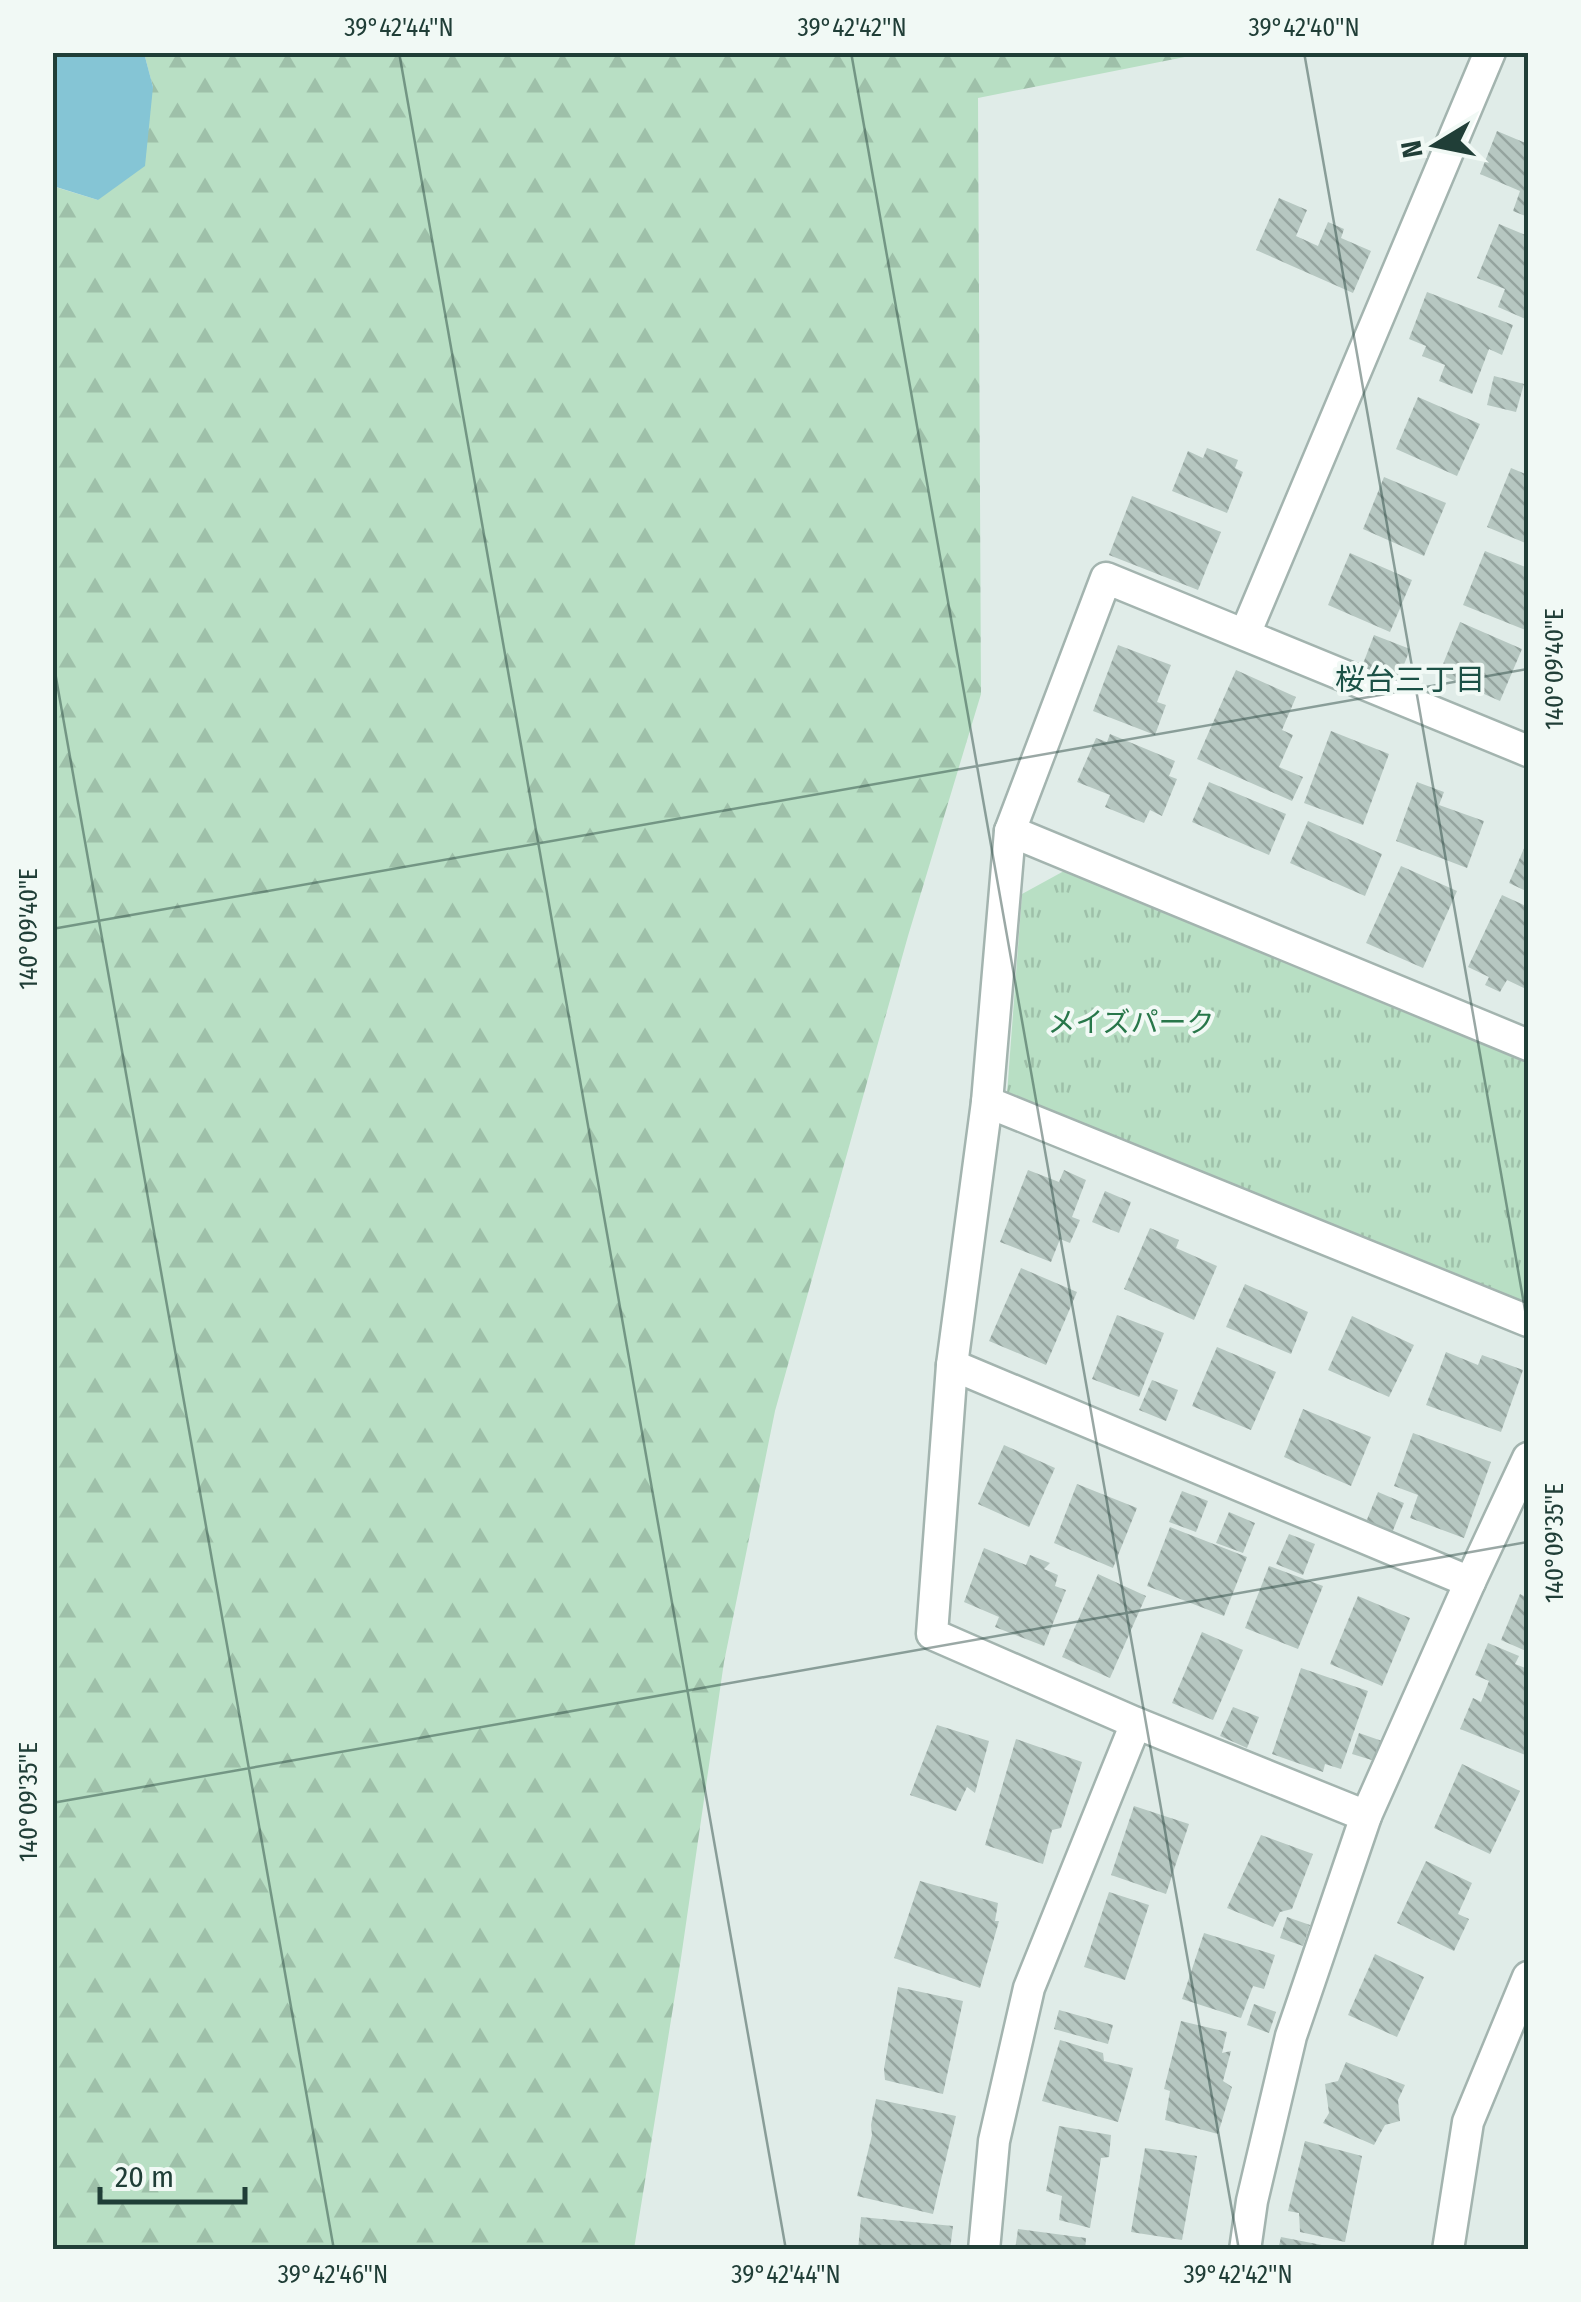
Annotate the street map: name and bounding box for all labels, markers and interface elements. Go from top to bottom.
text: 39°42'44"N [344,13,454,43]
text: 39°42'42"N [797,13,907,43]
text: 39°42'40"N [1248,13,1360,43]
north arrow [1386,95,1486,195]
text: N [1394,138,1430,160]
text: 140°09'40"E [1540,608,1570,730]
district label: 桜台三丁目 [1335,662,1485,698]
text: 140°09'40"E [14,868,44,990]
park label: メイズパーク [1047,1006,1215,1039]
text: 140°09'35"E [1540,1483,1570,1603]
text: 140°09'35"E [14,1742,44,1862]
scale bar [100,2142,245,2204]
text: 20 m [115,2159,174,2195]
text: 39°42'46"N [278,2260,388,2290]
text: 39°42'44"N [731,2260,841,2290]
text: 39°42'42"N [1183,2260,1293,2290]

